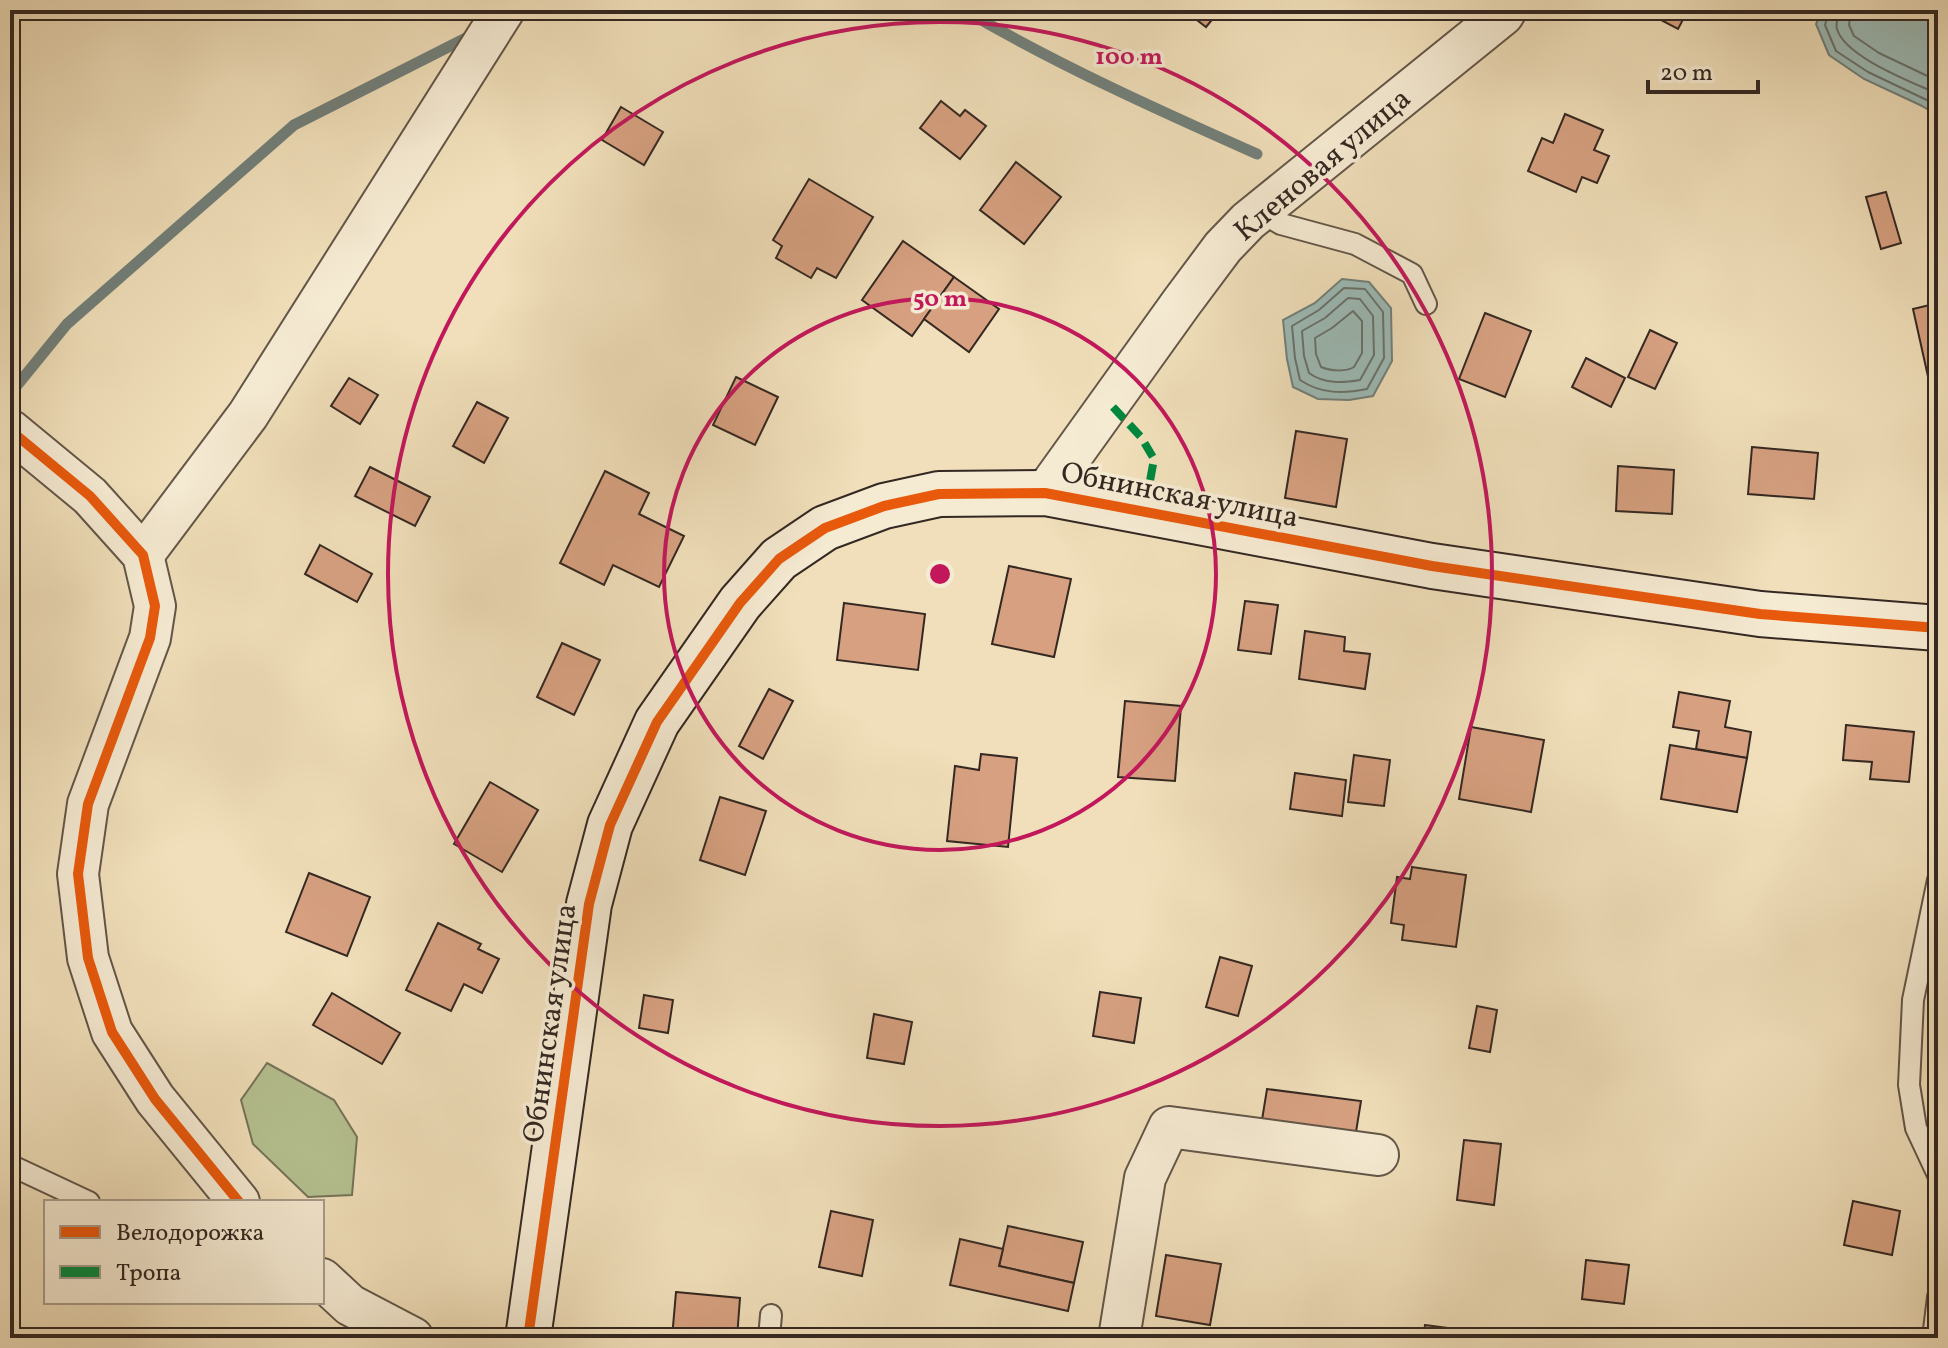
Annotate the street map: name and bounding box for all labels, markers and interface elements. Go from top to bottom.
text: 100 m [1095,41,1163,75]
scale bar [1648,44,1758,94]
text: 20 m [1660,57,1713,91]
street label: Кленовая улица [1226,79,1421,252]
text: 50 m [913,283,967,317]
street label: Обнинская улица [1057,452,1302,540]
centre of rings [926,560,954,588]
street label: Обнинская улица [513,901,589,1146]
legend [44,1200,324,1304]
text: Велодорожка [116,1217,264,1251]
text: Тропа [116,1257,182,1291]

